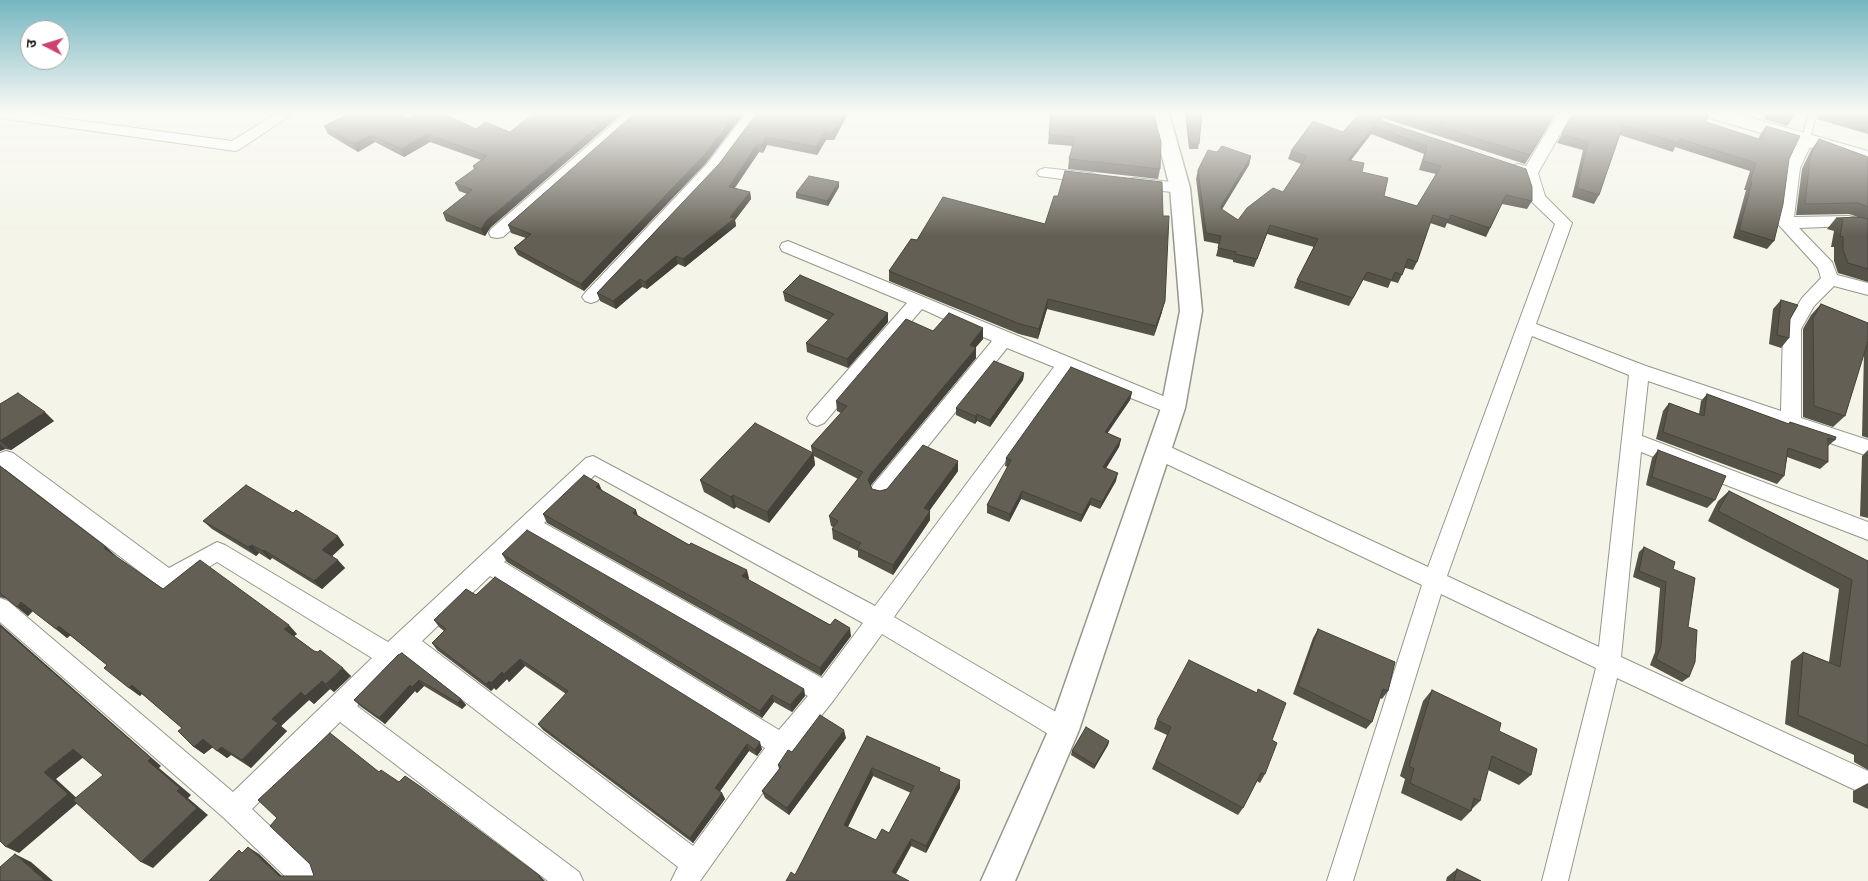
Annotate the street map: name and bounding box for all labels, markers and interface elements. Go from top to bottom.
north arrow [20,20,70,70]
text: उ [23,39,39,49]

